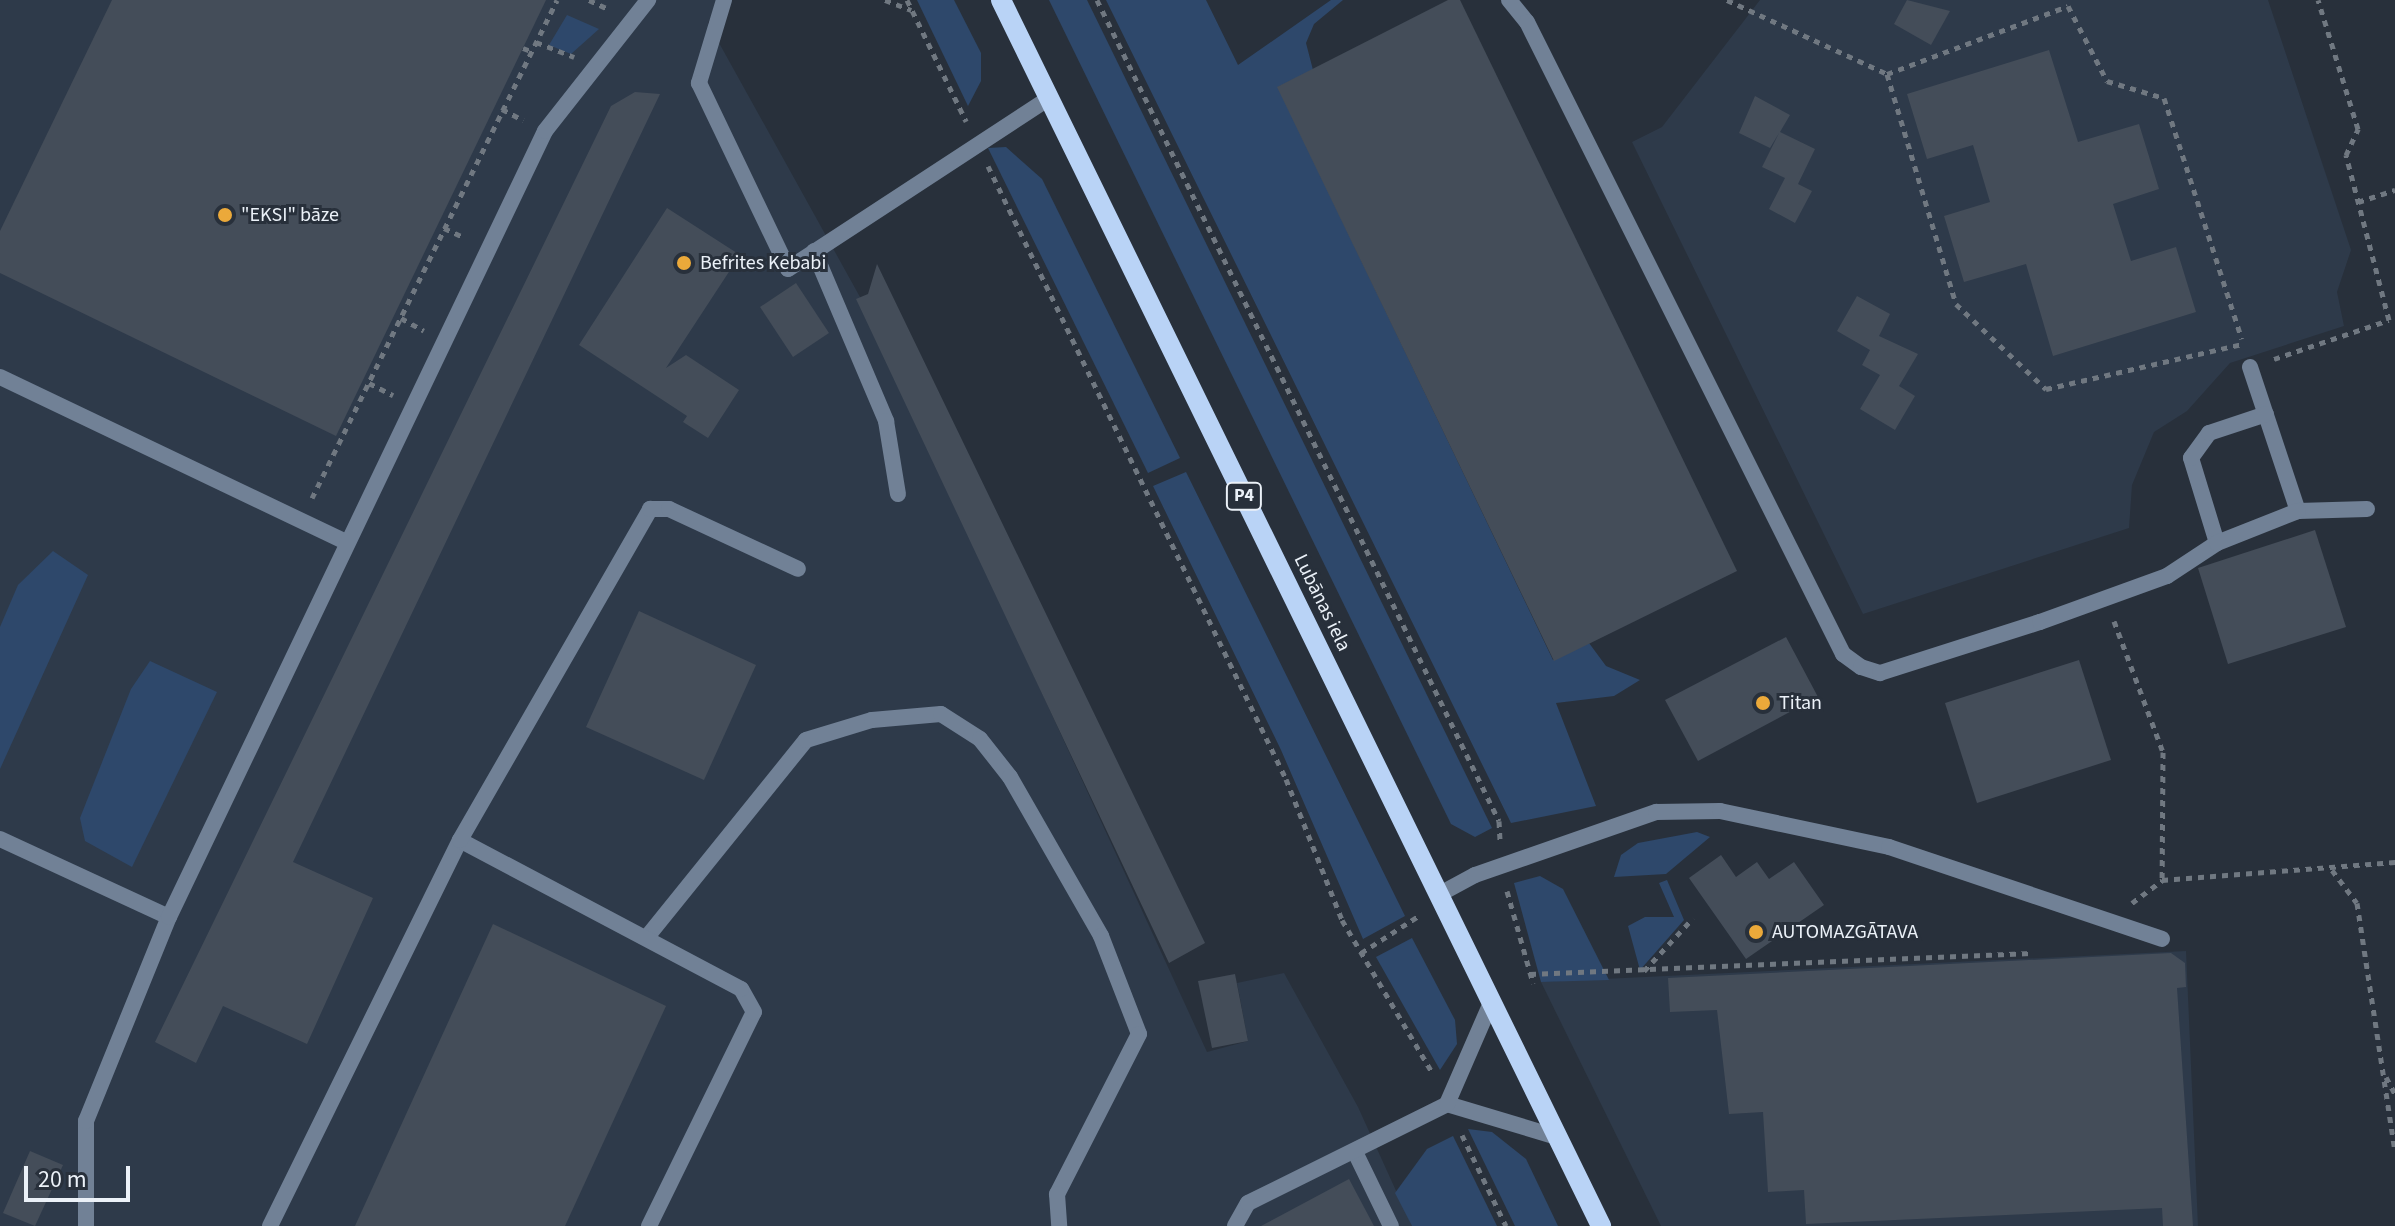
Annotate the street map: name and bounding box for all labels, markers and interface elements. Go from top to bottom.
place label: "EKSI" bāze [241,203,339,227]
marker: "EKSI" bāze [216,206,234,224]
place label: Befrites Kebabi [700,251,826,275]
marker: Befrites Kebabi [675,254,693,272]
road number: P4 [1224,482,1264,510]
street label: Lubānas iela [1288,551,1356,655]
place label: Titan [1779,691,1822,715]
marker: Titan [1754,694,1772,712]
place label: AUTOMAZGĀTAVA [1772,920,1918,944]
marker: AUTOMAZGĀTAVA [1747,923,1765,941]
scale bar [28,1150,134,1200]
text: 20 m [38,1162,87,1197]

